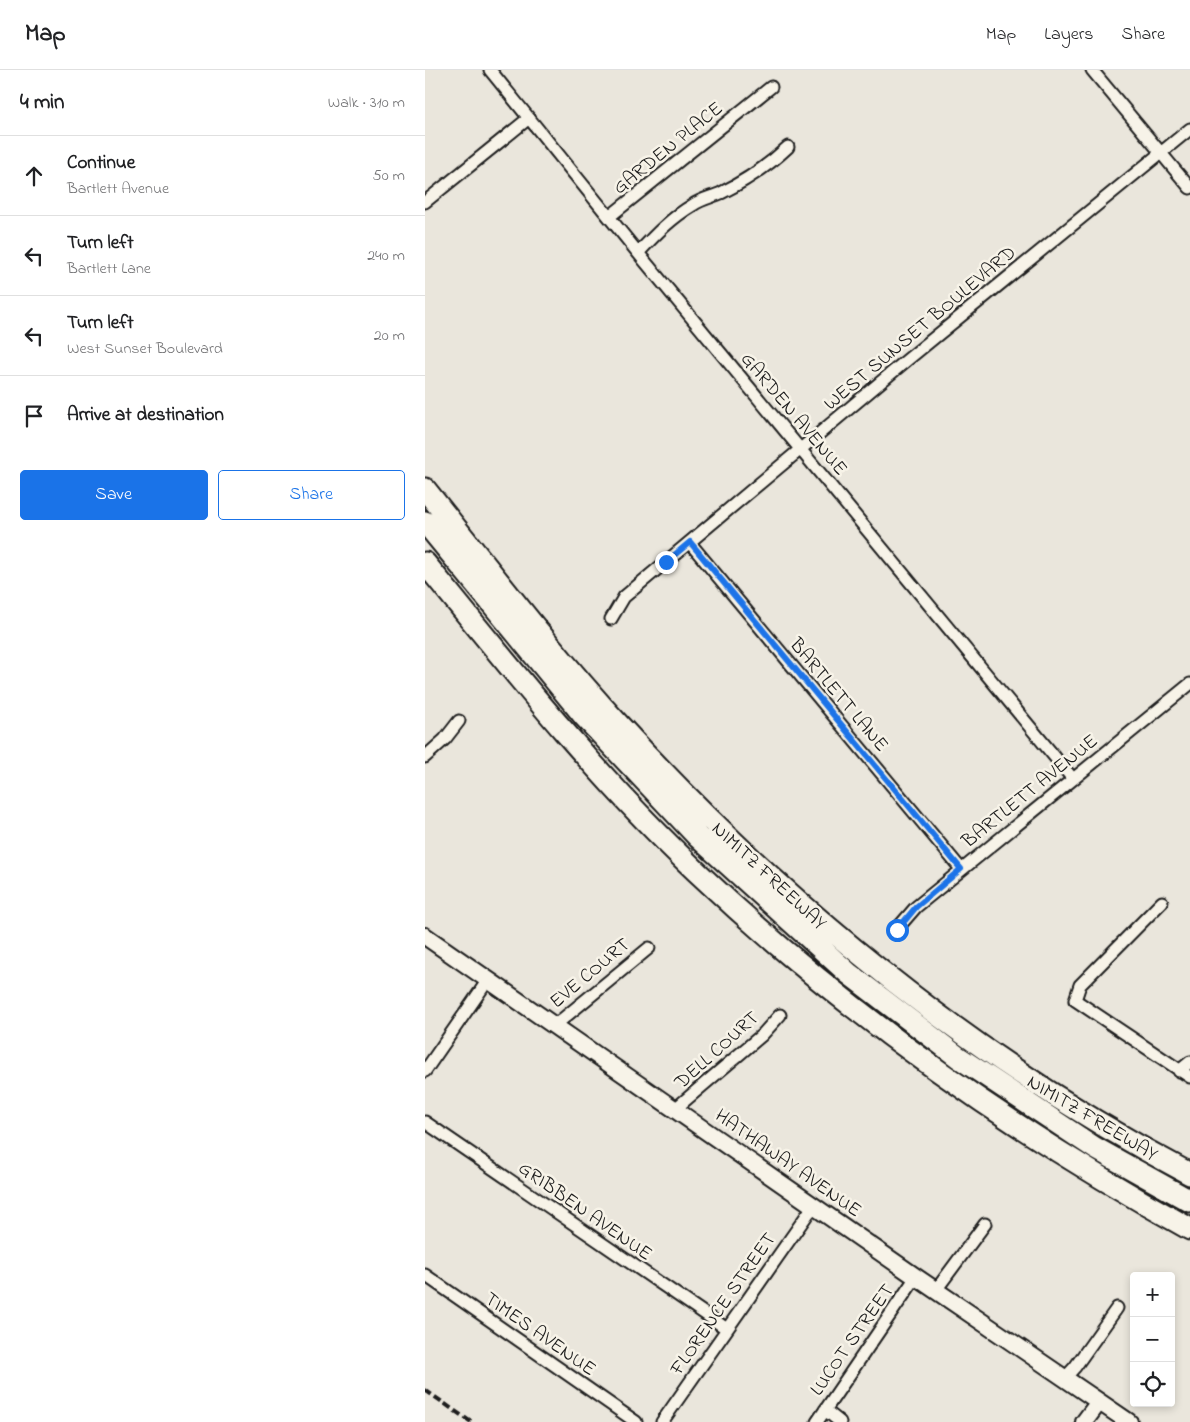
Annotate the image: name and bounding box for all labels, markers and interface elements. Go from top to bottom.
text: Map [25,17,66,52]
text: Map [986,22,1016,48]
text: Layers [1044,22,1094,48]
text: Share [1122,22,1165,48]
text: 4 min [20,88,64,118]
text: Walk · 310 m [328,91,405,115]
street label: GARDEN PLACE [607,95,730,203]
text: Continue [67,150,135,177]
icon: ahead [20,162,48,190]
text: 50 m [373,164,405,188]
text: Bartlett Avenue [67,177,169,201]
text: Turn left [67,230,134,257]
street label: WEST SUNSET BOULEVARD [818,240,1023,418]
icon: left [20,242,48,270]
text: 240 m [367,244,405,268]
text: Bartlett Lane [67,257,151,281]
text: Turn left [67,310,134,337]
icon: left [20,322,48,350]
text: 20 m [374,324,405,348]
text: West Sunset Boulevard [67,337,223,361]
street label: GARDEN AVENUE [733,347,853,483]
icon: arrive [20,402,48,430]
text: Arrive at destination [67,402,224,429]
button: Save [20,470,208,520]
button: Share [218,470,405,520]
route end [655,551,678,574]
street label: BARTLETT LANE [781,631,895,759]
street label: BARTLETT AVENUE [955,728,1105,857]
street label: NIMITZ FREEWAY [704,816,832,938]
route start [886,919,909,942]
street label: EVE COURT [544,932,637,1016]
street label: DELL COURT [668,1005,766,1098]
street label: NIMITZ FREEWAY [1021,1069,1163,1170]
street label: HATHAWAY AVENUE [708,1102,867,1226]
street label: GRIBBEN AVENUE [512,1155,658,1269]
street label: FLORENCE STREET [663,1227,784,1382]
map controls [1130,1272,1175,1407]
button: + [1130,1272,1175,1317]
street label: LUCOT STREET [804,1278,903,1402]
street label: TIMES AVENUE [478,1286,601,1384]
button: − [1130,1317,1175,1362]
button: locate [1130,1362,1175,1407]

